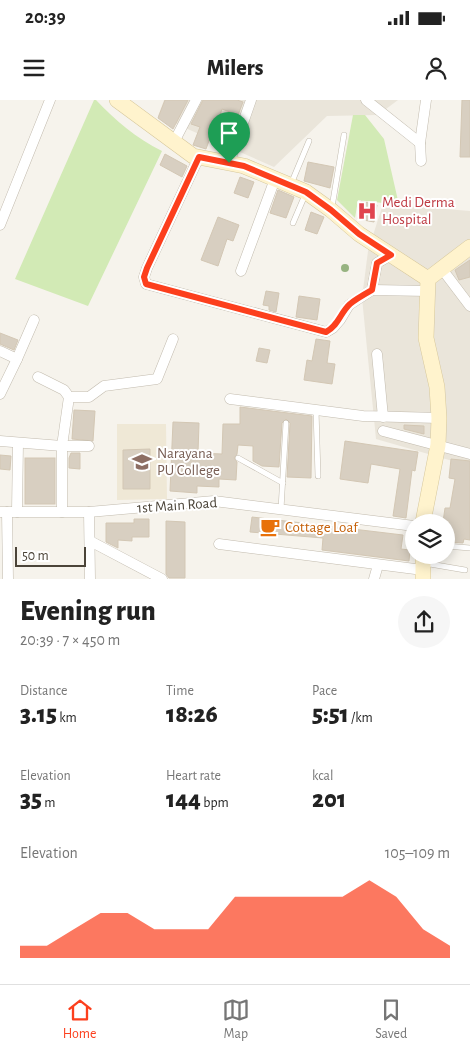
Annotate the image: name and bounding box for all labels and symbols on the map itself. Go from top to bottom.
pin [208,112,250,163]
place label: Medi Derma Hospital [382,195,455,227]
hospital icon: Medi Derma Hospital [356,200,378,222]
place label: Narayana PU College [157,446,220,478]
school or university icon: Narayana PU College [131,451,153,473]
street label: 1st Main Road [136,495,218,516]
cafe icon: Cottage Loaf [259,516,281,538]
place label: Cottage Loaf [285,520,359,535]
scale bar [15,544,86,567]

